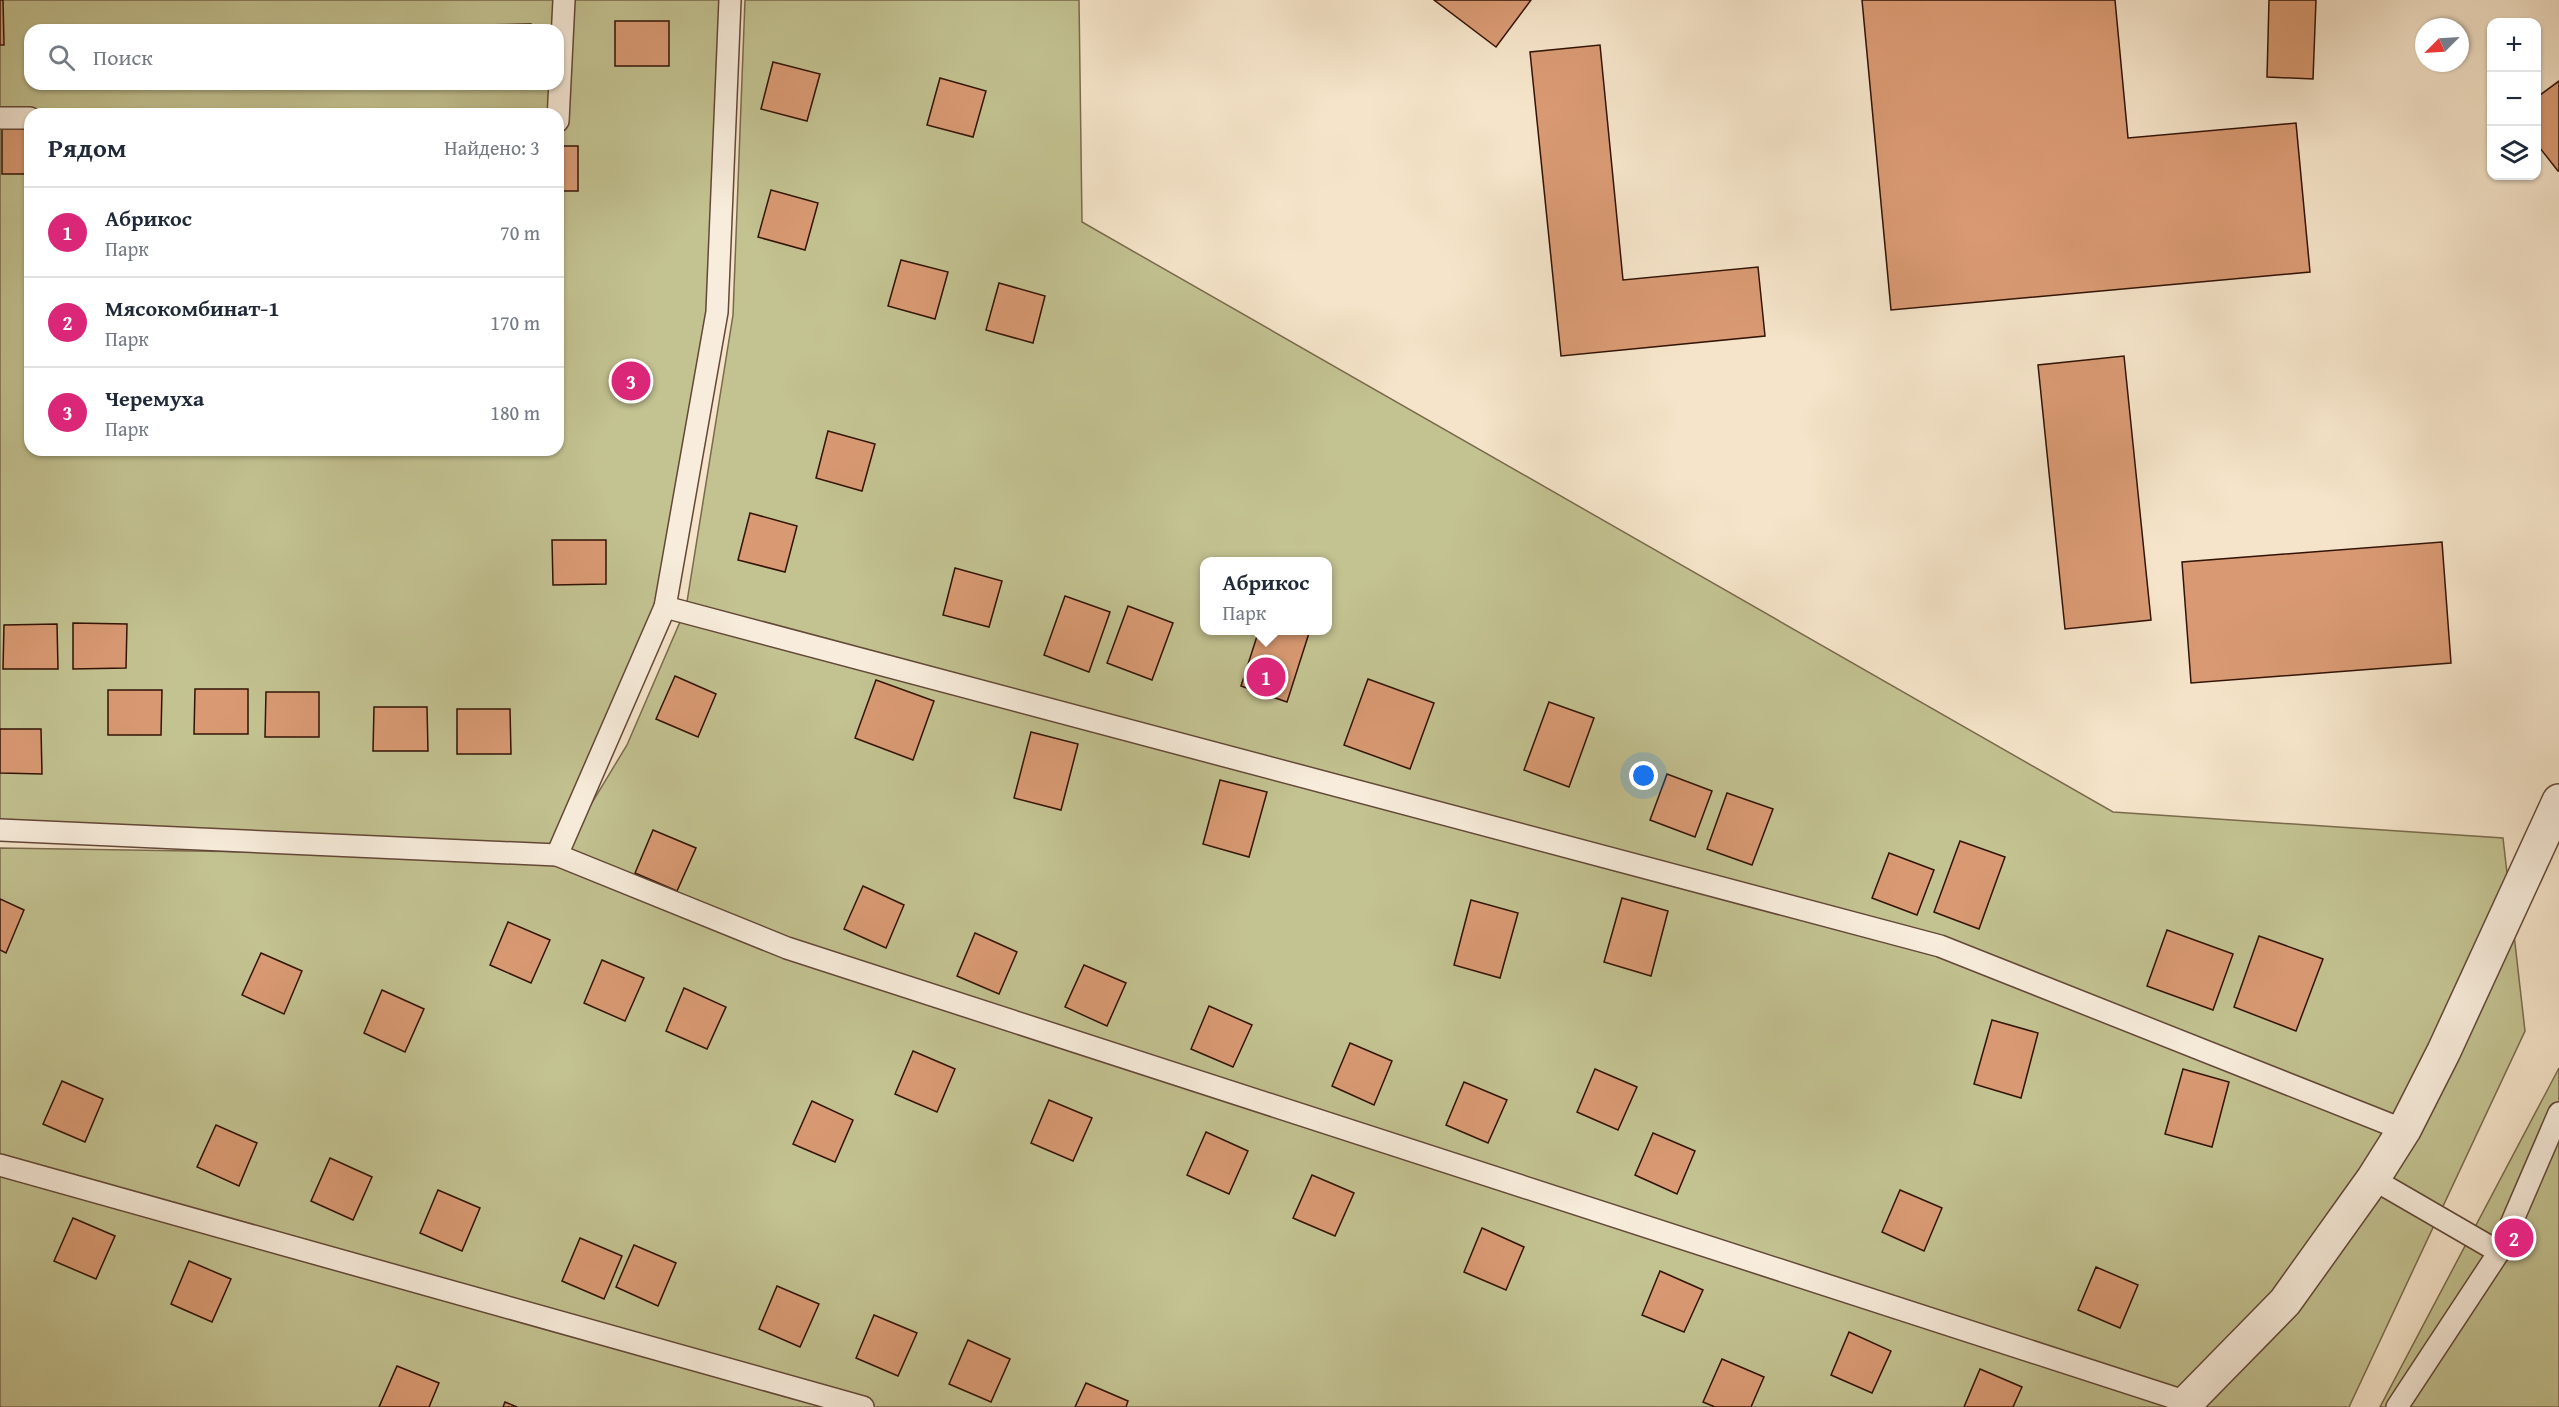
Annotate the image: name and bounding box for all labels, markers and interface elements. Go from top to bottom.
north arrow [2415,18,2469,72]
map controls [2487,18,2541,180]
button: + [2487,18,2541,72]
search box [24,24,564,90]
icon: search [45,41,78,74]
text: Поиск [93,41,153,73]
button: − [2487,72,2541,126]
button: layers [2487,126,2541,180]
text: Рядом [48,128,126,167]
text: Найдено: 3 [444,133,540,162]
text: Абрикос [105,202,192,234]
text: 1 [62,218,73,247]
text: 70 m [500,218,540,247]
text: Парк [105,234,149,263]
text: Мясокомбинат-1 [105,292,280,324]
text: 2 [62,308,73,337]
text: 170 m [490,308,540,337]
text: Парк [105,324,149,353]
pin: 3 [612,358,650,404]
text: Черемуха [105,382,204,414]
text: 3 [62,398,73,427]
text: 180 m [490,398,540,427]
text: Парк [105,414,149,443]
popup [1200,557,1332,635]
text: Абрикос [1223,566,1309,598]
text: Парк [1223,598,1266,627]
pin: 1 [1246,654,1286,700]
your location [1629,761,1658,790]
pin: 2 [2494,1216,2534,1260]

